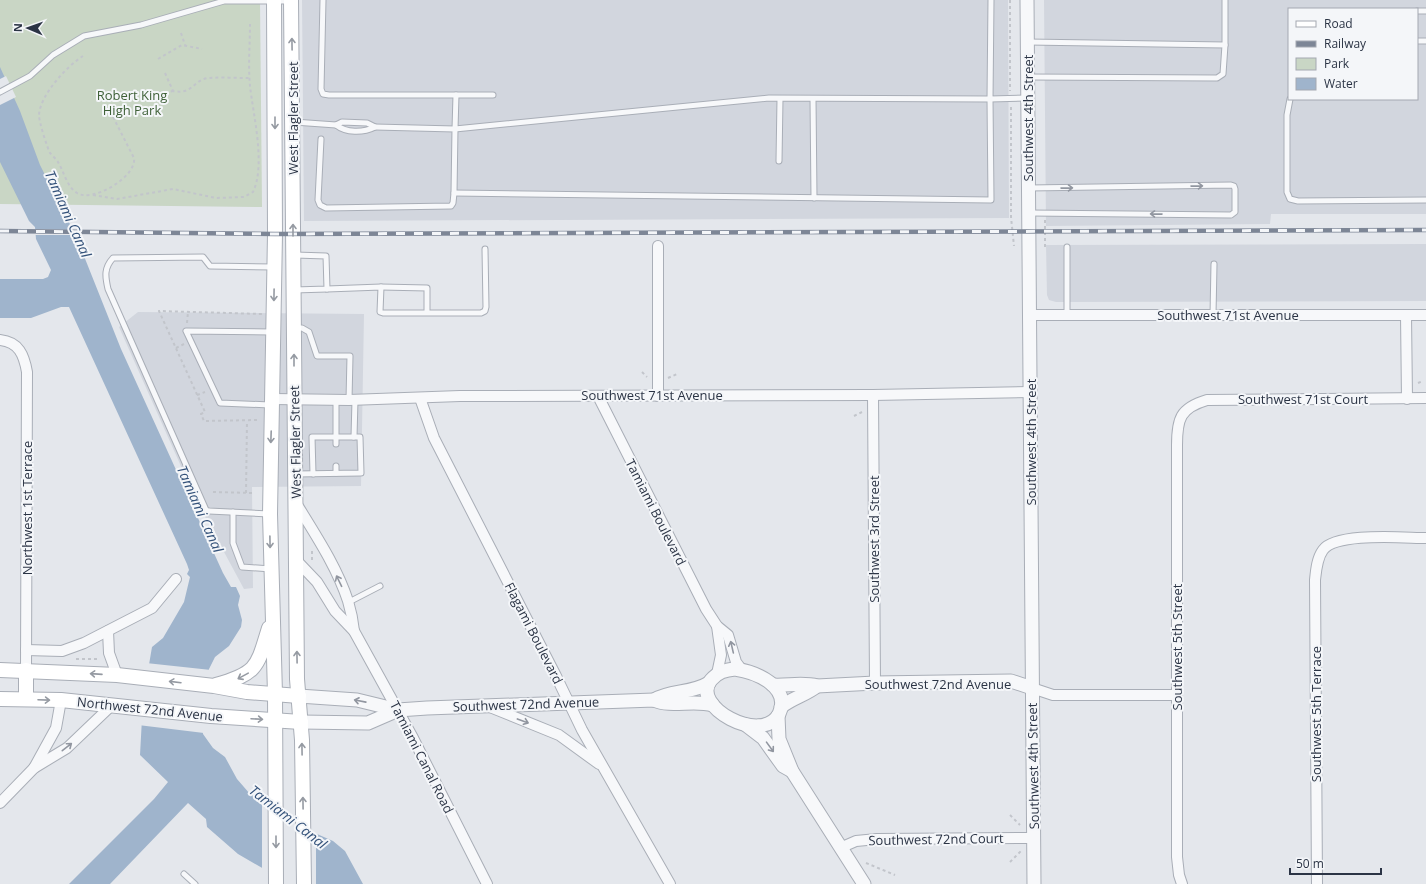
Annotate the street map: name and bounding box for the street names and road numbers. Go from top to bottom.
street label: Southwest 4th Street [1019,54,1037,181]
street label: West Flagler Street [284,61,302,175]
street label: Southwest 71st Avenue [1157,306,1299,324]
street label: Southwest 4th Street [1022,378,1040,505]
street label: West Flagler Street [285,385,305,499]
street label: Southwest 71st Avenue [581,386,723,404]
street label: Southwest 71st Court [1238,390,1368,408]
street label: Northwest 1st Terrace [18,441,36,575]
street label: Tamiami Boulevard [621,456,691,568]
street label: Southwest 3rd Street [865,475,883,603]
street label: Flagami Boulevard [501,579,567,687]
street label: Southwest 5th Street [1168,583,1186,710]
street label: Southwest 5th Terrace [1307,646,1325,782]
street label: Southwest 72nd Avenue [865,675,1011,693]
street label: Northwest 72nd Avenue [76,692,224,726]
street label: Southwest 72nd Avenue [452,692,600,716]
street label: Tamiami Canal Road [386,698,458,816]
street label: Southwest 4th Street [1023,702,1043,830]
street label: Southwest 72nd Court [868,829,1004,849]

